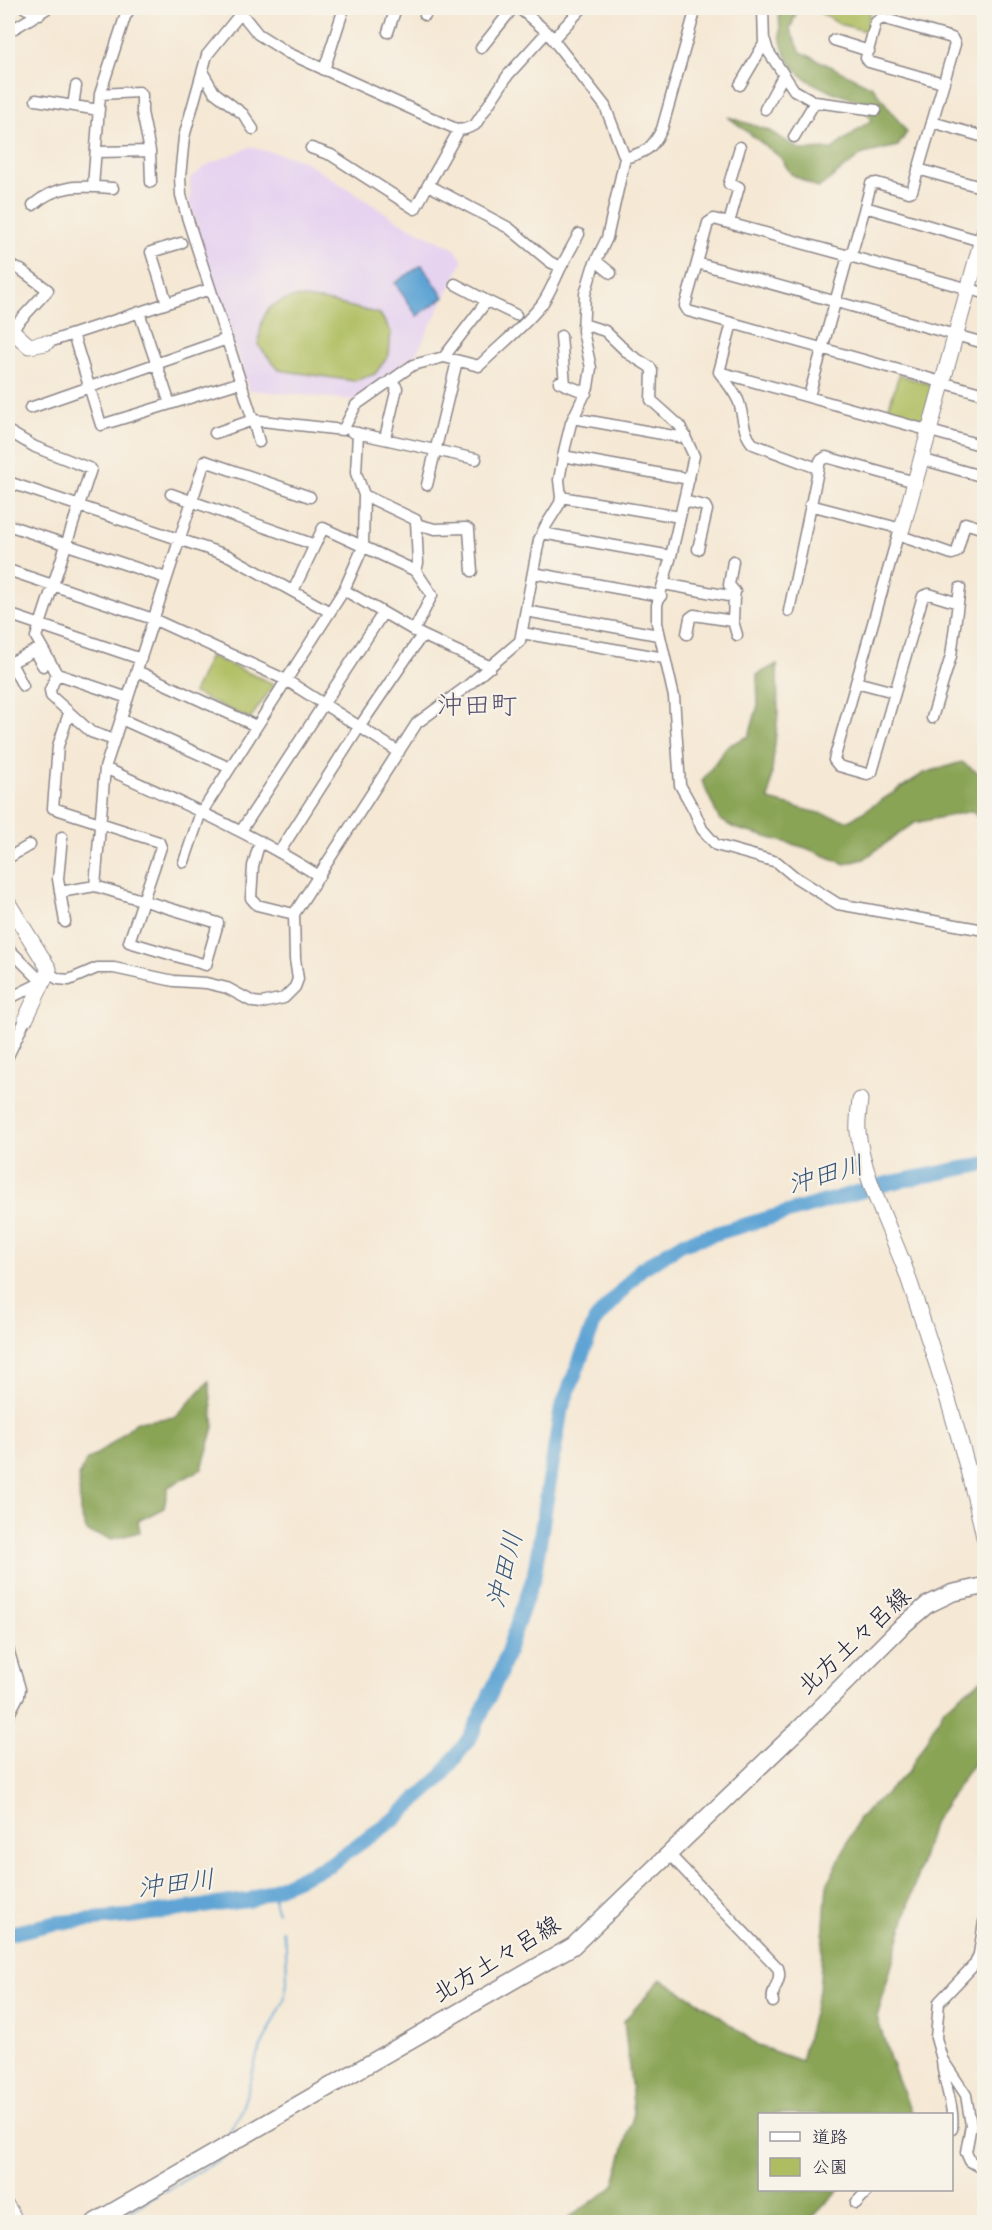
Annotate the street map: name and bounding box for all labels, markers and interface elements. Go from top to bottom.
district label: 沖田町 [437,689,518,724]
water label: 沖田川 [784,1149,868,1203]
water label: 沖田川 [480,1528,532,1612]
street label: 北方土々呂線 [792,1582,918,1702]
water label: 沖田川 [135,1863,217,1907]
street label: 北方土々呂線 [427,1910,567,2010]
legend [758,2113,953,2191]
text: 道路 [812,2126,848,2150]
text: 公園 [812,2156,848,2180]

